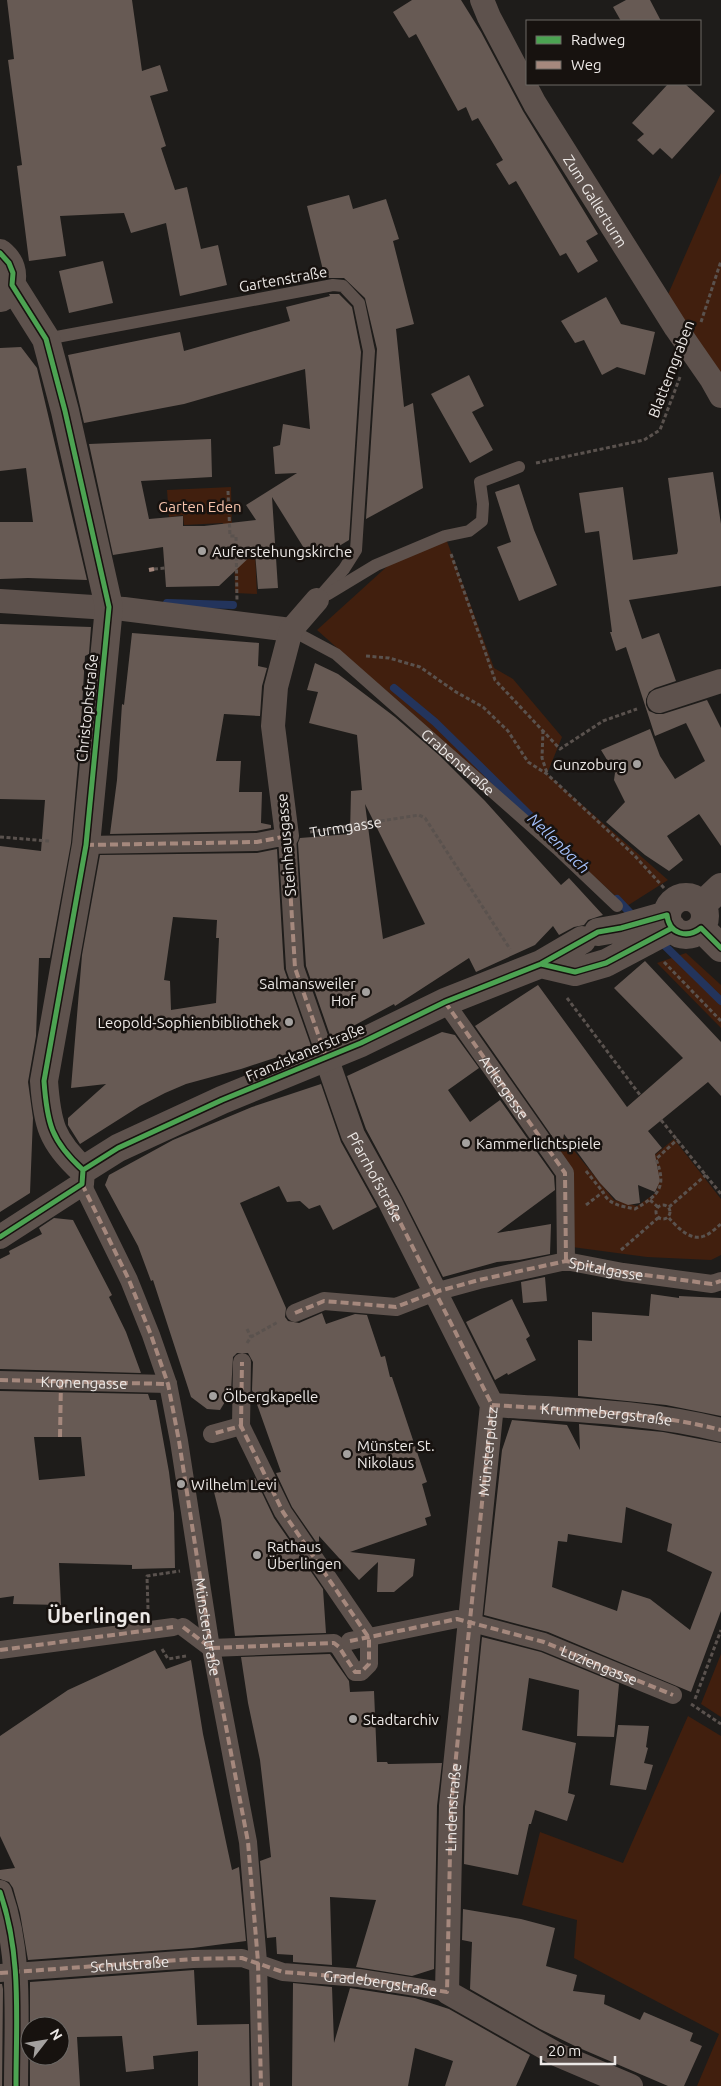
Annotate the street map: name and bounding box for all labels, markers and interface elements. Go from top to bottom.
legend [526,20,701,85]
text: Radweg [571,31,625,48]
text: Weg [571,56,602,73]
street label: Zum Gallerturm [560,151,631,250]
street label: Gartenstraße [238,263,328,295]
street label: Blatterngraben [645,318,697,420]
park label: Garten Eden [158,498,242,515]
place label: Auferstehungskirche [212,543,352,560]
marker: Auferstehungskirche [196,545,208,557]
street label: Christophstraße [73,653,101,763]
street label: Grabenstraße [418,725,498,799]
place label: Gunzoburg [553,756,627,773]
marker: Gunzoburg [631,758,643,770]
street label: Steinhausgasse [273,793,299,897]
water label: Nellenbach [524,809,594,877]
street label: Turmgasse [308,812,383,840]
place label: Salmansweiler Hof [259,975,356,1009]
marker: Salmansweiler Hof [360,986,372,998]
place label: Leopold-Sophienbibliothek [97,1014,279,1031]
marker: Leopold-Sophienbibliothek [283,1016,295,1028]
street label: Franziskanerstraße [243,1019,367,1085]
street label: Adlergasse [477,1052,533,1122]
street label: Pfarrhofstraße [344,1129,407,1225]
place label: Kammerlichtspiele [476,1135,601,1152]
marker: Kammerlichtspiele [460,1137,472,1149]
street label: Spitalgasse [567,1253,645,1283]
street label: Kronengasse [40,1372,128,1392]
place label: Ölbergkapelle [223,1388,318,1405]
marker: Ölbergkapelle [207,1390,219,1402]
street label: Krummebergstraße [540,1399,674,1428]
street label: Münsterplatz [474,1405,500,1497]
place label: Münster St. Nikolaus [357,1437,435,1471]
marker: Münster St. Nikolaus [341,1448,353,1460]
place label: Wilhelm Levi [191,1476,277,1493]
marker: Wilhelm Levi [175,1478,187,1490]
place label: Rathaus Überlingen [267,1538,342,1572]
marker: Rathaus Überlingen [251,1549,263,1561]
street label: Münsterstraße [192,1576,225,1677]
district label: Überlingen [47,1604,151,1627]
street label: Luziengasse [558,1641,640,1688]
place label: Stadtarchiv [363,1711,440,1728]
marker: Stadtarchiv [347,1713,359,1725]
street label: Lindenstraße [442,1762,464,1852]
street label: Schulstraße [90,1952,170,1975]
street label: Gradebergstraße [323,1967,439,1999]
north arrow [20,2016,70,2066]
text: N [47,2026,66,2043]
scale bar [541,2034,615,2066]
text: 20 m [548,2042,581,2059]

